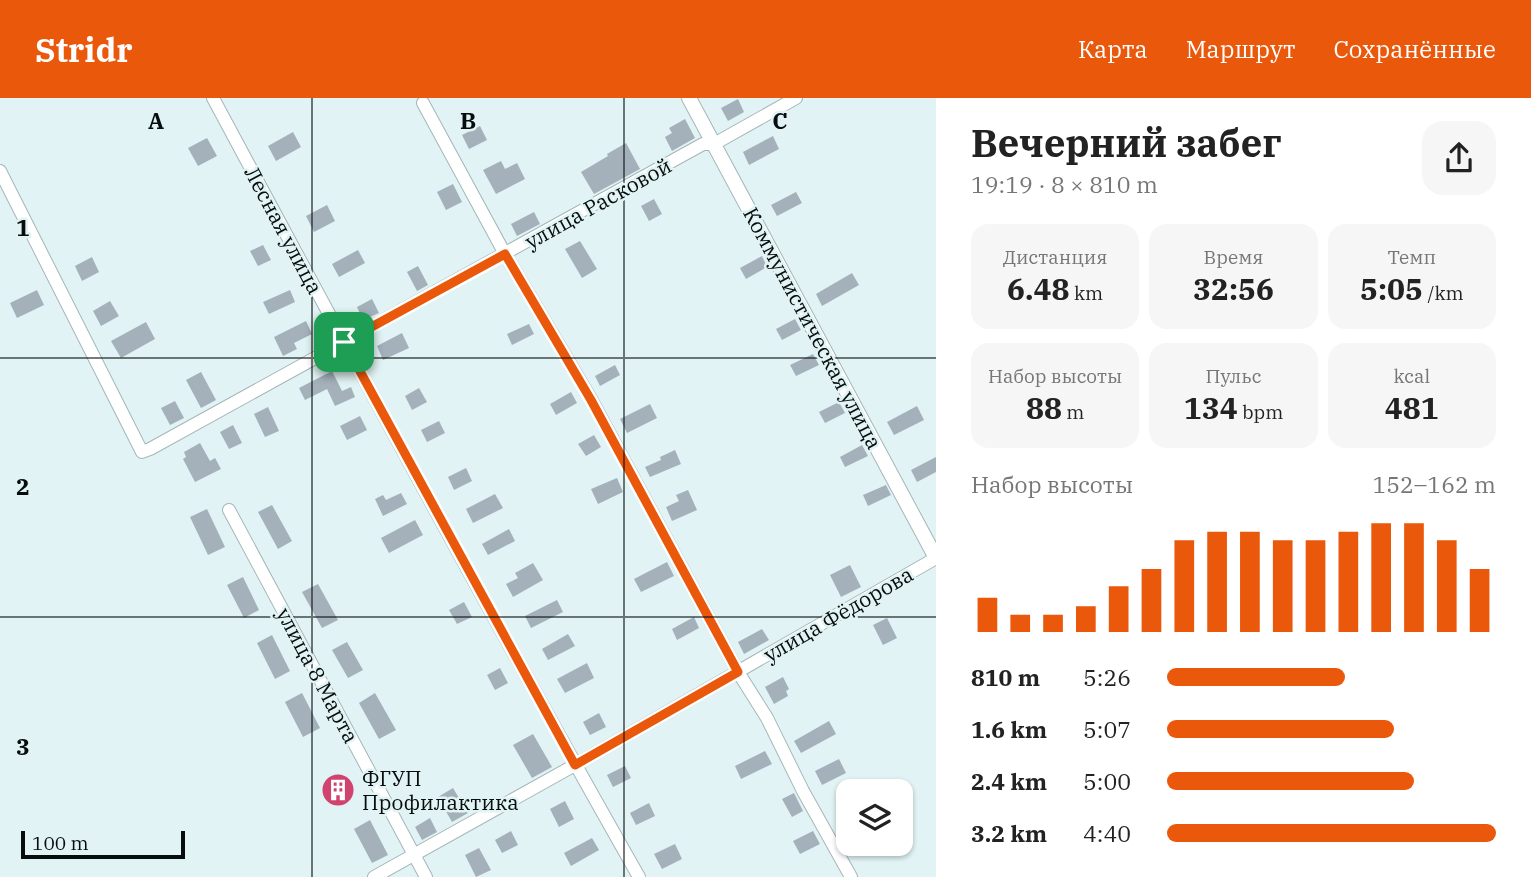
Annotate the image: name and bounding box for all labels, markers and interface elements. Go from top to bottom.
text: Stridr [35,28,133,71]
text: Карта [1078,33,1148,65]
text: Маршрут [1186,33,1295,65]
text: Сохранённые [1333,33,1496,65]
text: A [148,105,164,135]
text: B [460,105,476,135]
text: C [772,105,788,135]
text: Вечерний забег [971,118,1282,167]
button: share [1422,121,1496,195]
street label: улица Расковой [520,151,676,255]
street label: Лесная улица [239,161,329,299]
text: 19:19 · 8 × 810 m [971,169,1158,199]
street label: Коммунистическая улица [737,202,889,454]
text: 1 [16,212,30,242]
text: Дистанция [1003,245,1107,269]
text: Время [1203,245,1264,269]
text: Темп [1388,245,1436,269]
text: 6.48 [1007,269,1070,308]
text: 32:56 [1193,269,1274,308]
text: 5:05 [1360,269,1423,308]
text: km [1070,281,1103,305]
text: /km [1423,281,1464,305]
pin [314,312,374,372]
icon: arrive [325,323,363,361]
text: Набор высоты [988,364,1122,388]
text: Пульс [1205,364,1262,388]
text: kcal [1394,364,1430,388]
text: 88 [1026,388,1062,427]
text: 134 [1184,388,1238,427]
text: 481 [1385,388,1439,427]
text: m [1062,400,1084,424]
text: bpm [1238,400,1283,424]
text: Набор высоты [971,469,1133,499]
text: 152–162 m [1372,469,1496,499]
text: 2 [16,471,30,501]
street label: улица Фёдорова [758,560,918,668]
street label: улица 8 Марта [270,602,366,748]
text: 810 m [971,662,1040,692]
text: 5:26 [1083,662,1131,692]
text: 1.6 km [971,714,1047,744]
text: 5:07 [1083,714,1131,744]
text: 3 [16,731,30,761]
place label: ФГУП Профилактика [362,764,519,816]
text: 2.4 km [971,766,1047,796]
text: 5:00 [1083,766,1131,796]
building icon: ФГУП Профилактика [319,771,357,809]
map controls [836,779,913,856]
button: layers [836,779,913,856]
text: 3.2 km [971,818,1047,848]
text: 4:40 [1083,818,1131,848]
scale bar [21,828,186,860]
text: 100 m [32,831,89,855]

